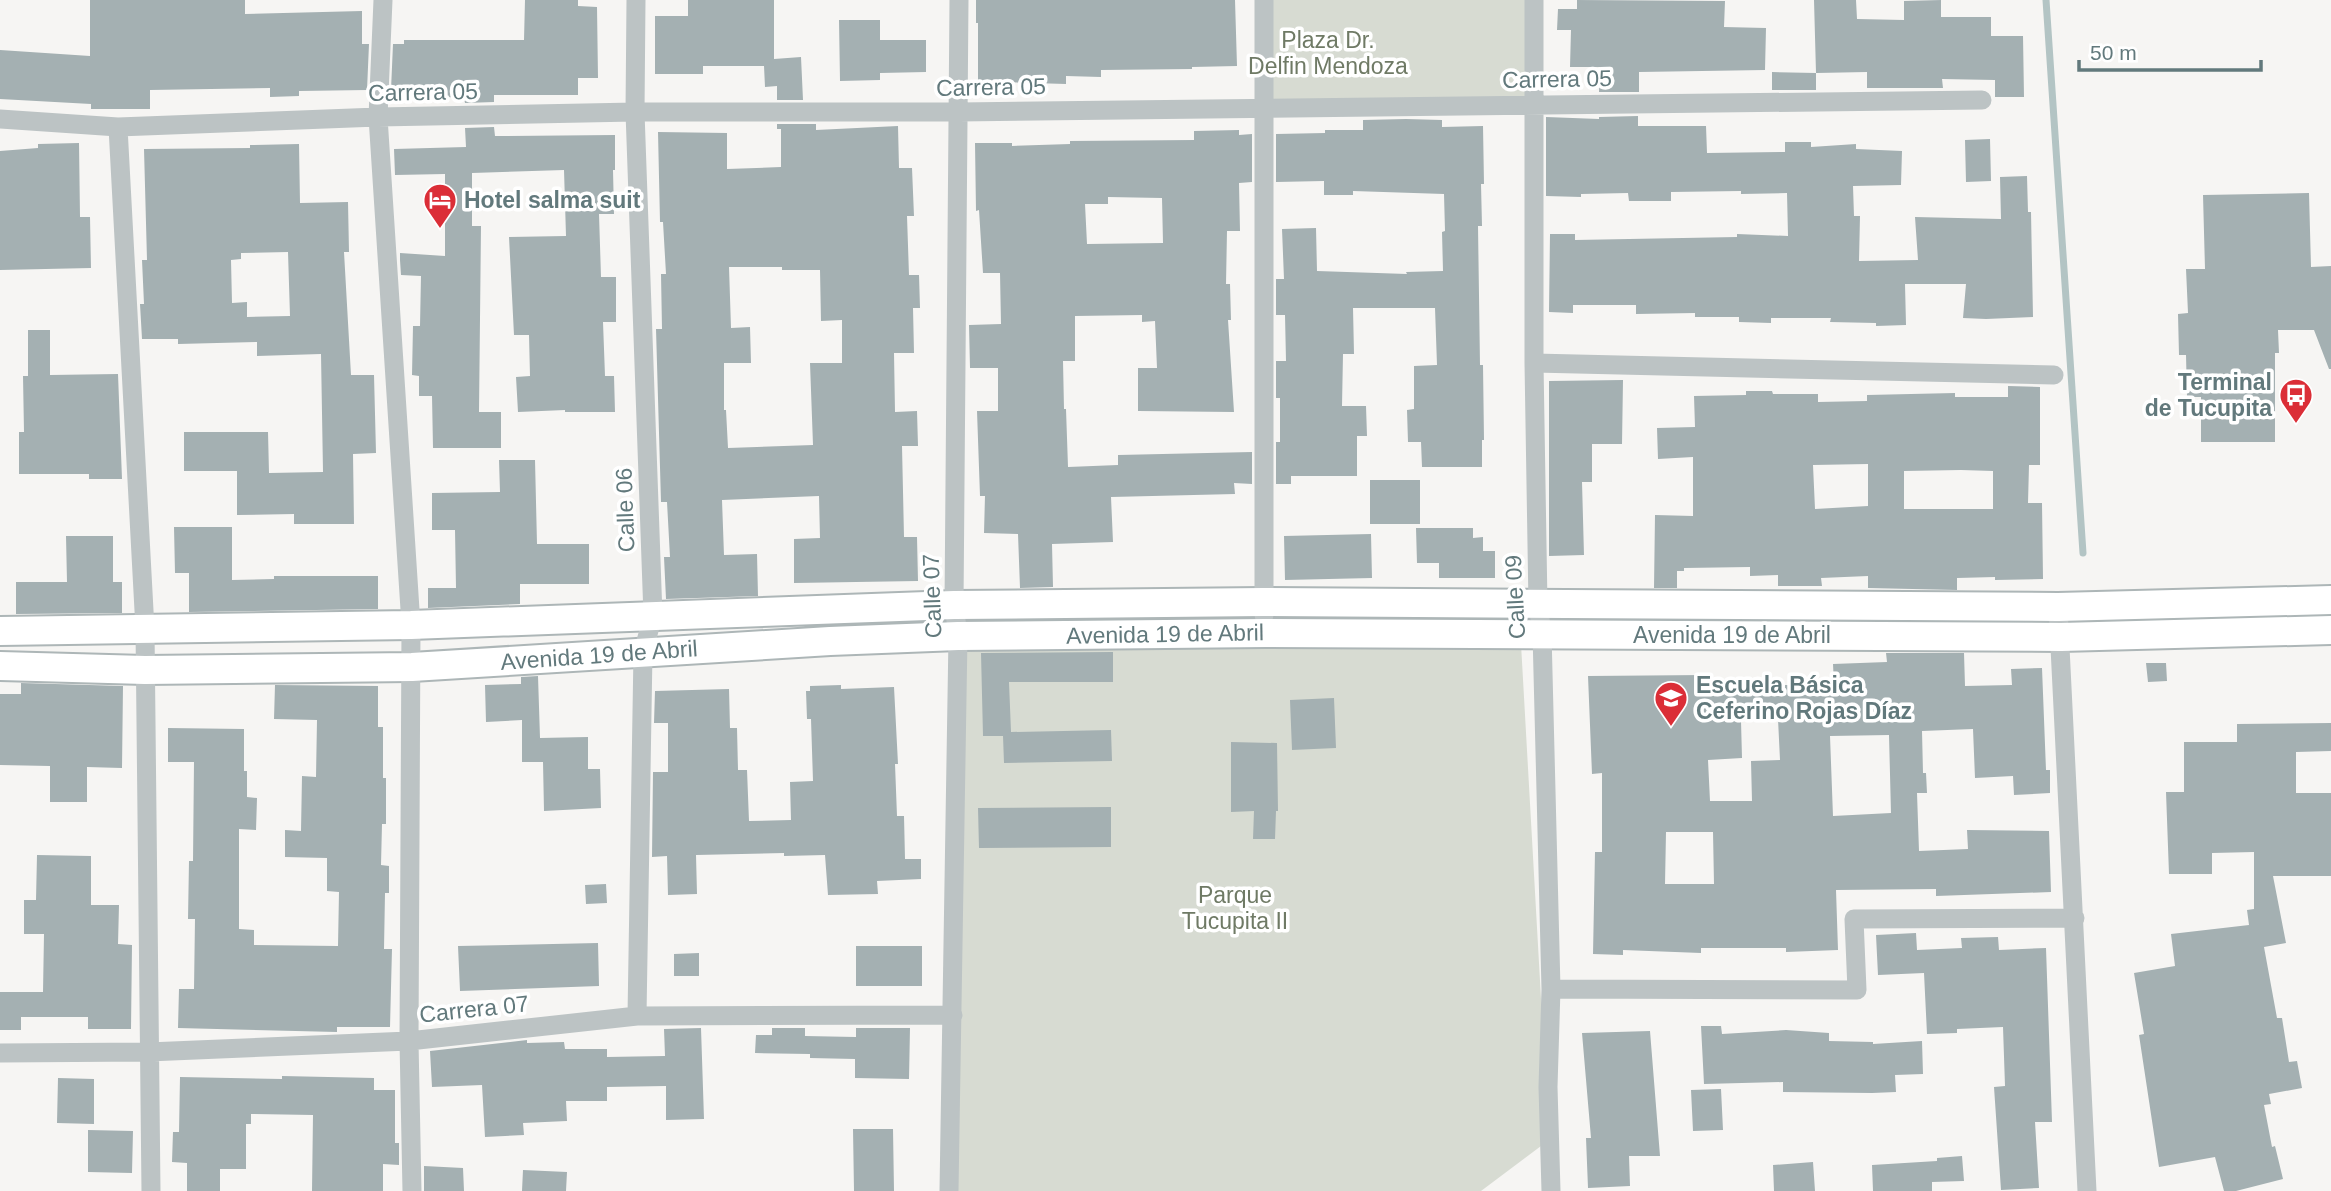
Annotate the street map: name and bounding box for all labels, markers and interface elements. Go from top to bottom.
park label: Plaza Dr. Delfin Mendoza [1248,27,1408,79]
scale bar [2079,28,2261,72]
text: 50 m [2090,41,2137,64]
street label: Carrera 05 [1502,65,1612,93]
street label: Carrera 05 [936,73,1046,101]
street label: Carrera 05 [368,78,478,106]
hotel icon: Hotel salma suit [421,181,459,230]
place label: Hotel salma suit [464,187,641,213]
place label: Terminal de Tucupita [2145,369,2272,421]
bus stop icon: Terminal de Tucupita [2277,376,2315,425]
street label: Calle 06 [611,467,639,553]
street label: Calle 07 [918,553,946,639]
street label: Calle 09 [1500,554,1530,640]
street label: Avenida 19 de Abril [1066,619,1264,649]
street label: Avenida 19 de Abril [1633,622,1831,648]
street label: Avenida 19 de Abril [499,635,699,675]
place label: Escuela Básica Ceferino Rojas Díaz [1696,672,1912,724]
school or university icon: Escuela Básica Ceferino Rojas Díaz [1652,679,1690,728]
park label: Parque Tucupita II [1182,882,1288,934]
street label: Carrera 07 [418,990,530,1028]

